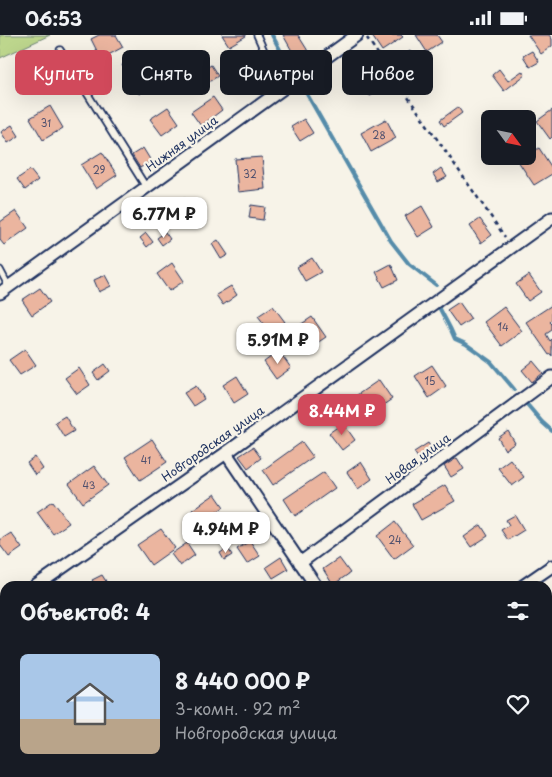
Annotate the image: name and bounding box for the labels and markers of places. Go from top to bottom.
pin: 6.77M ₽ [118,197,210,239]
pin: 5.91M ₽ [232,323,324,365]
pin: 8.44M ₽ [296,393,388,436]
pin: 4.94M ₽ [180,511,272,554]

